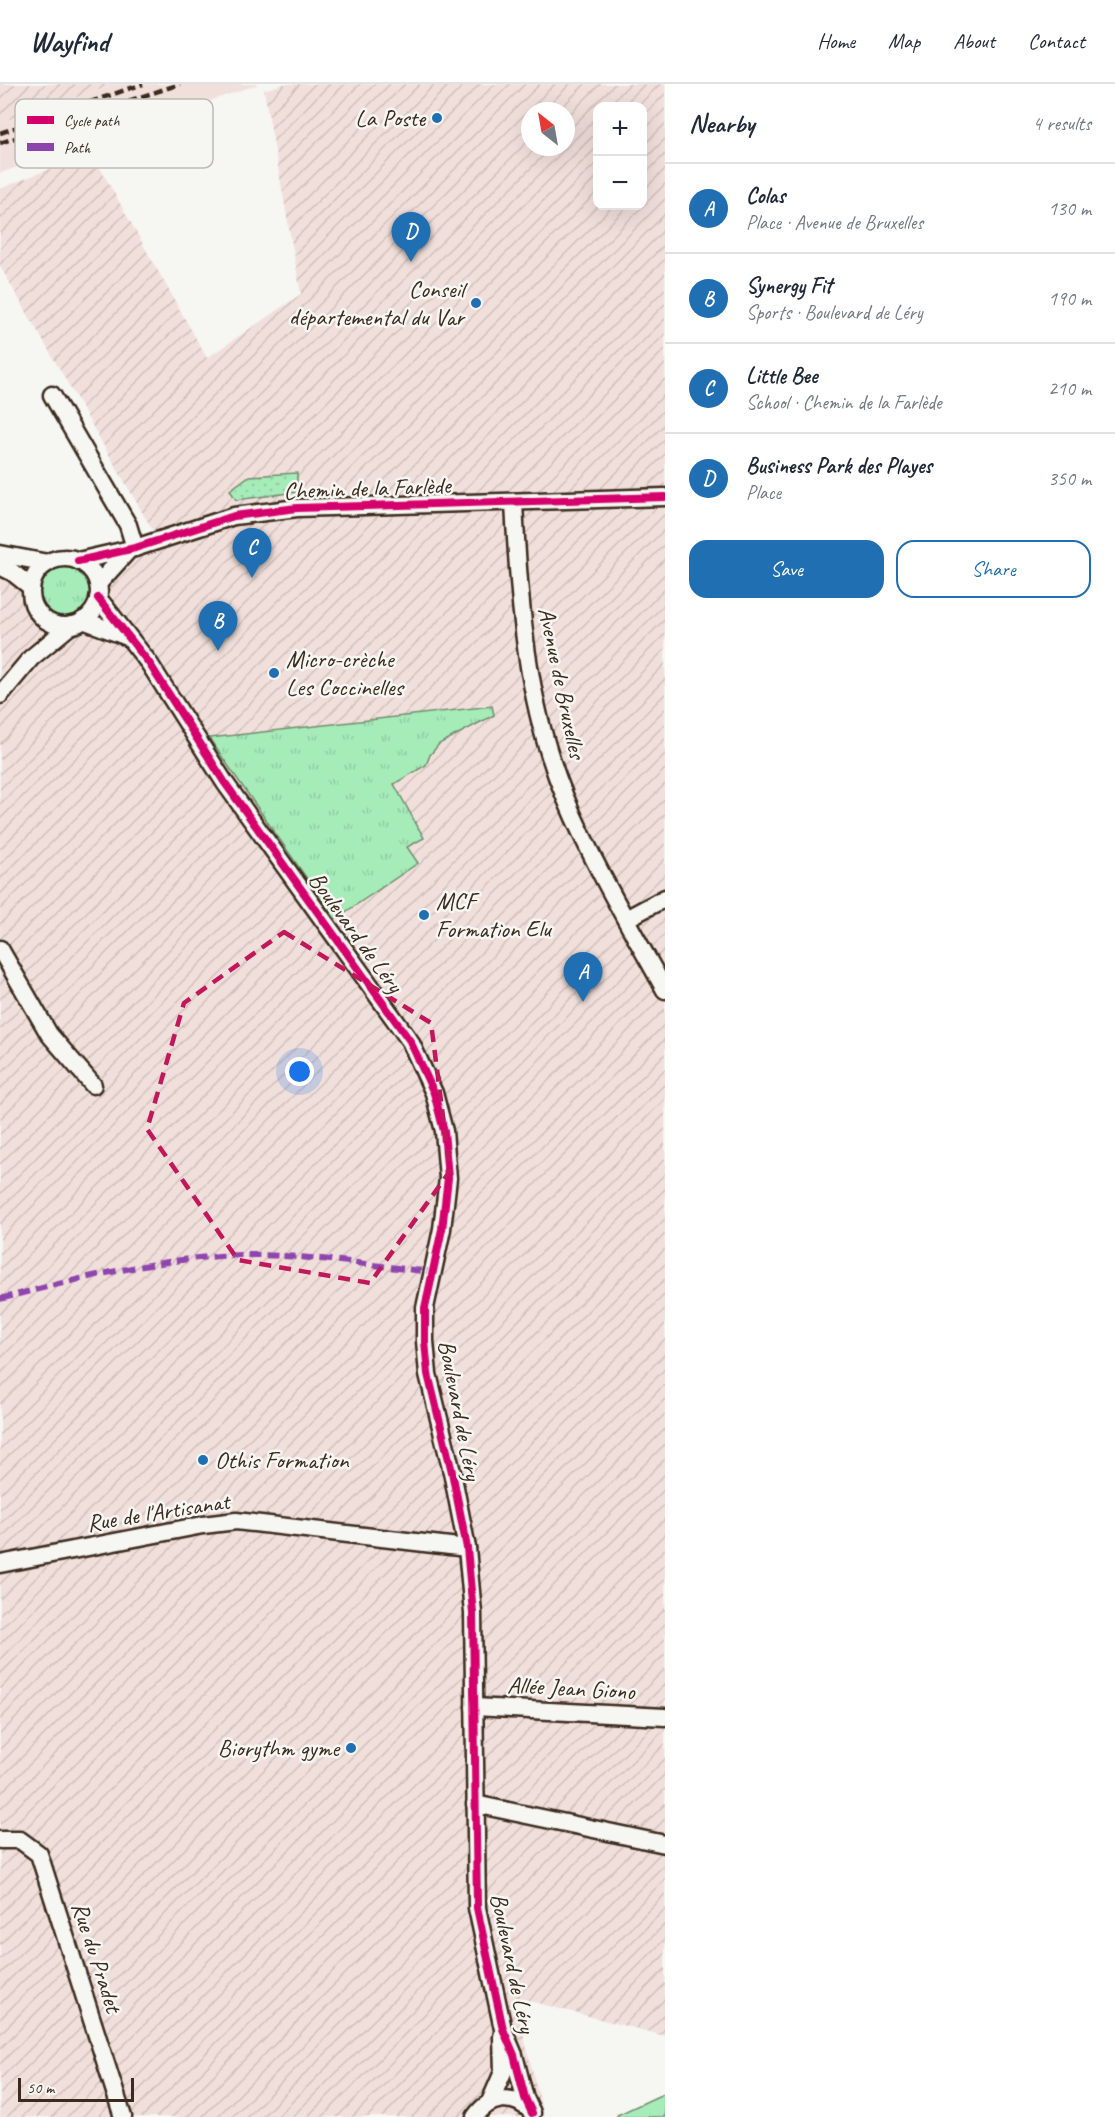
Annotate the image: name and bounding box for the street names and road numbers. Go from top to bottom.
street label: Chemin de la Farlède [283,470,453,506]
street label: Avenue de Bruxelles [531,604,593,763]
street label: Boulevard de Léry [302,866,411,1000]
street label: Boulevard de Léry [432,1337,489,1484]
street label: Rue de l'Artisanat [85,1486,233,1538]
street label: Allée Jean Giono [507,1670,637,1706]
street label: Boulevard de Léry [484,1890,543,2037]
street label: Rue du Pradet [65,1898,130,2018]

